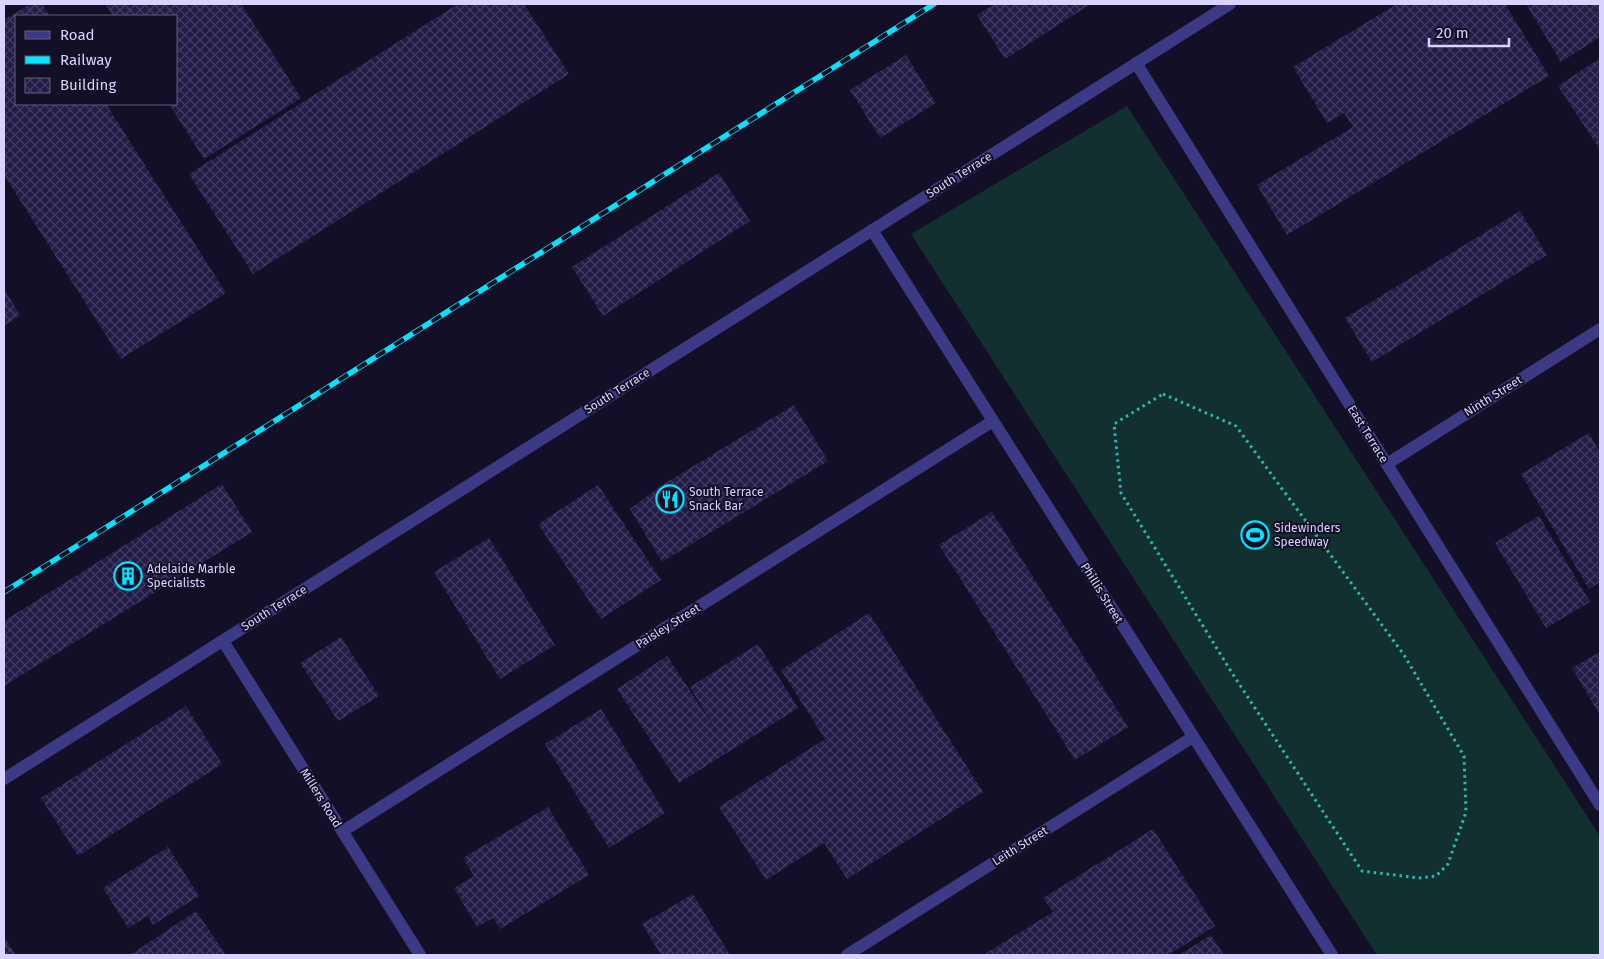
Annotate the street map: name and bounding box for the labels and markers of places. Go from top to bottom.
restaurant icon: South Terrace Snack Bar [655,484,685,514]
place label: South Terrace Snack Bar [689,485,764,513]
sports icon: Sidewinders Speedway [1240,520,1270,550]
place label: Sidewinders Speedway [1274,521,1341,549]
building icon: Adelaide Marble Specialists [113,561,143,591]
place label: Adelaide Marble Specialists [147,562,235,590]

